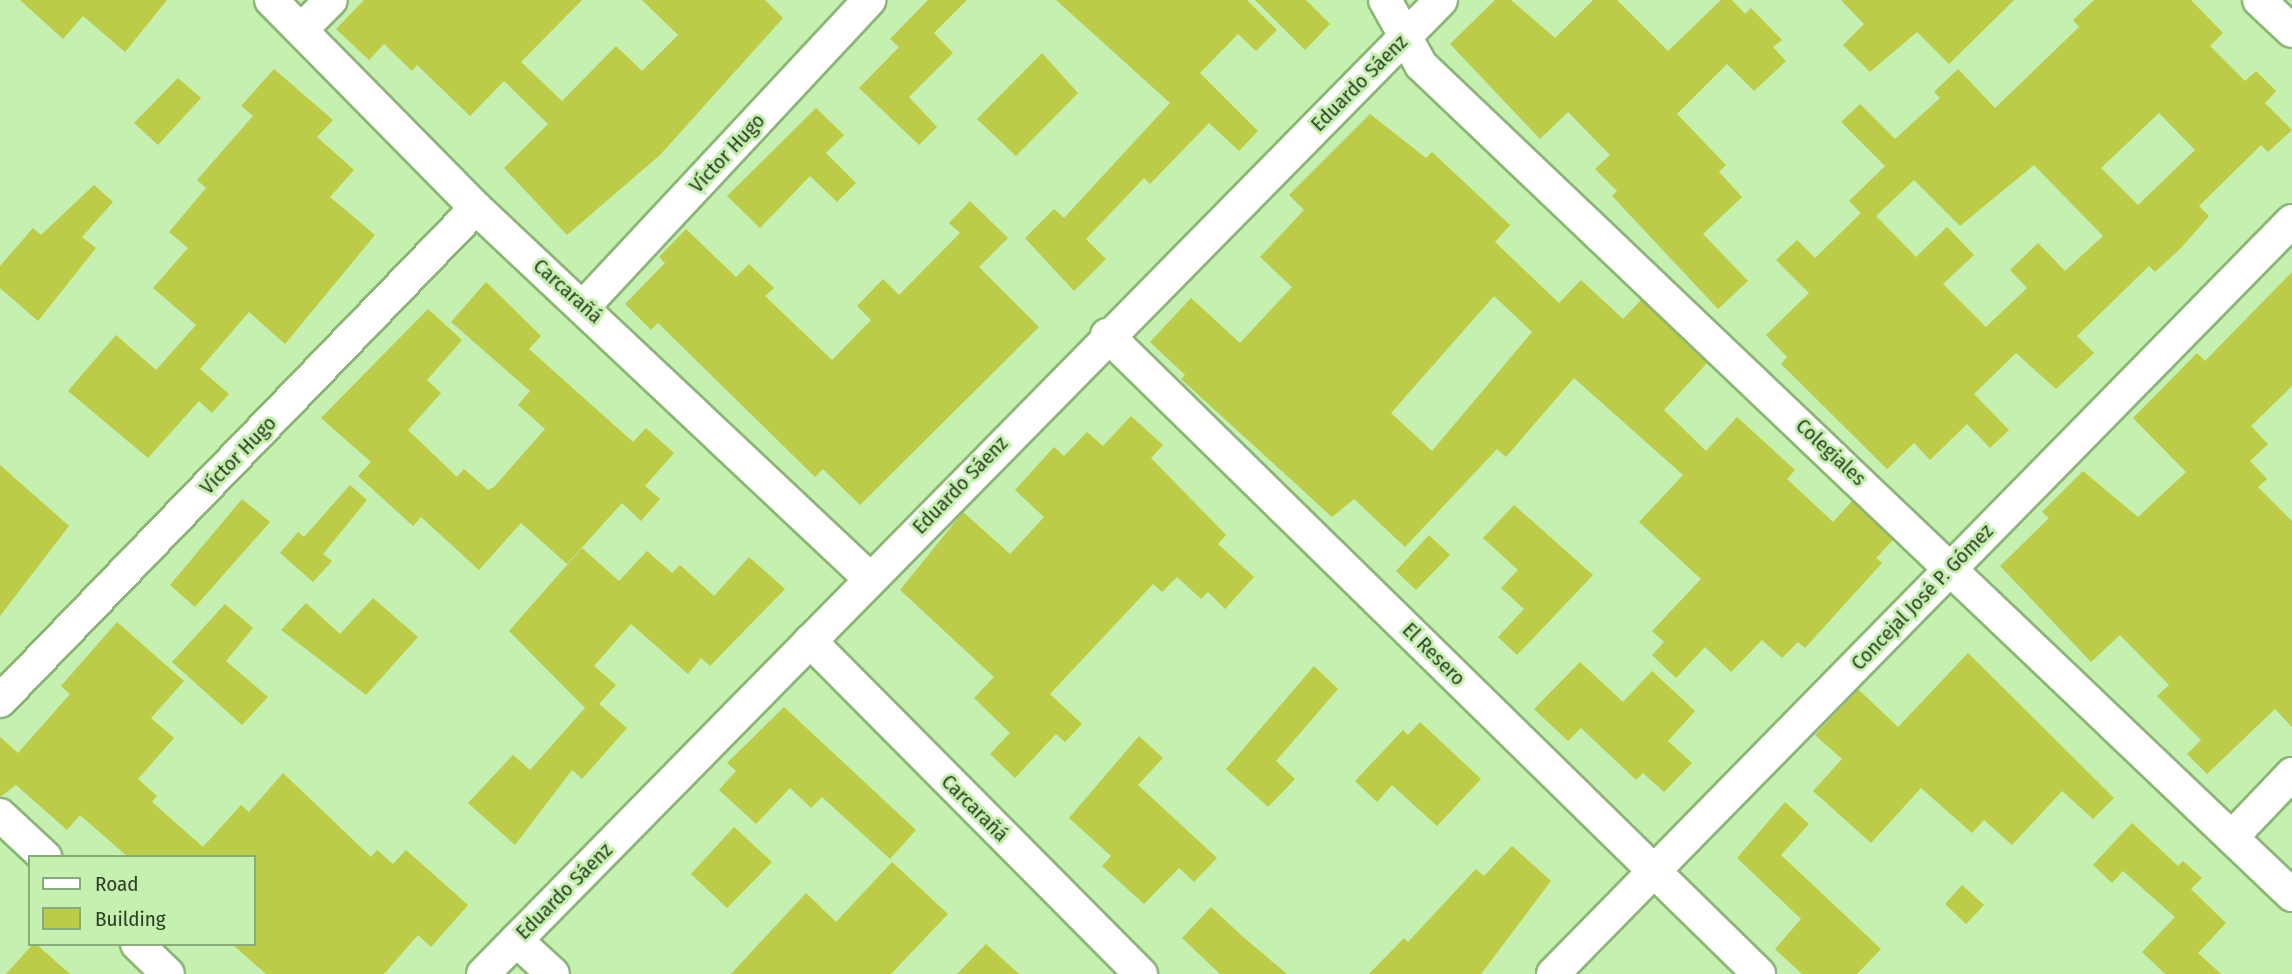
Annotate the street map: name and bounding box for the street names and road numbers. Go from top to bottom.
street label: Eduardo Sáenz [1305,29,1413,137]
street label: Víctor Hugo [684,108,770,198]
street label: Carcarañá [528,253,608,329]
street label: Víctor Hugo [194,411,282,499]
street label: Colegiales [1791,413,1871,491]
street label: Eduardo Sáenz [907,431,1013,539]
street label: Concejal José P. Gómez [1846,519,1998,675]
street label: El Resero [1397,617,1471,691]
street label: Carcarañá [936,769,1014,847]
street label: Eduardo Sáenz [510,837,618,945]

